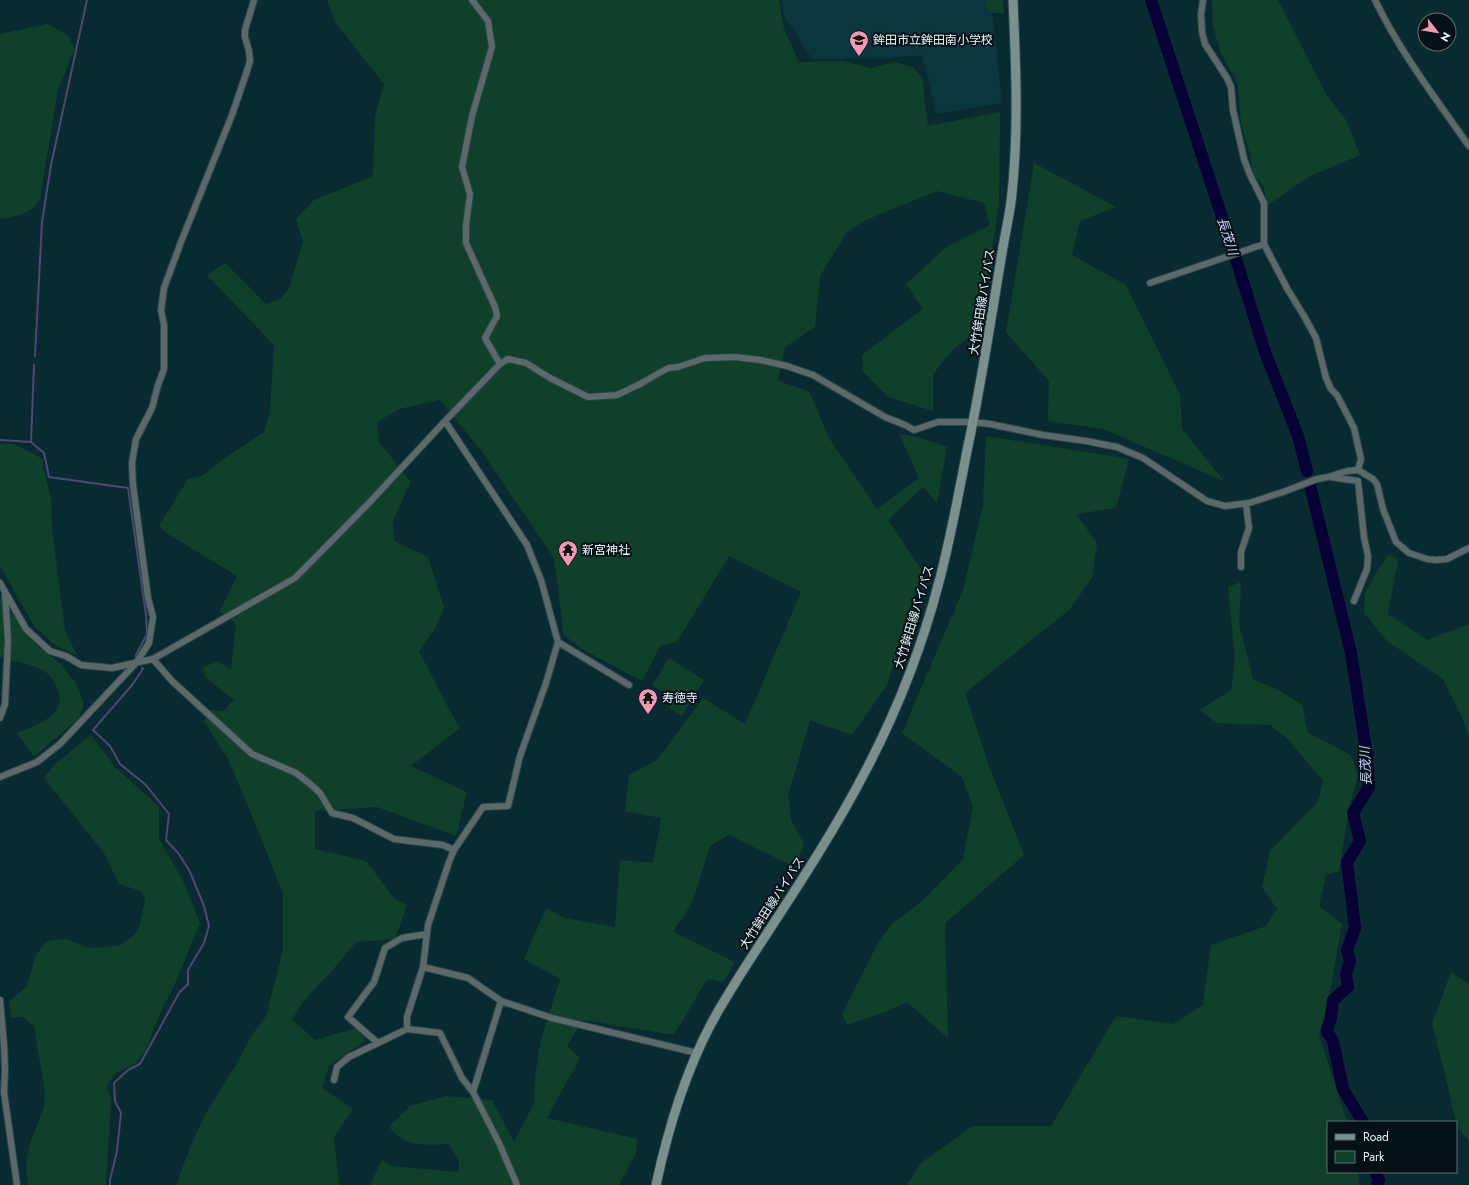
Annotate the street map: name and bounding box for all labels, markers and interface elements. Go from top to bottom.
north arrow [1417,12,1457,52]
school or university icon: 鉾田市立鉾田南小学校 [848,29,870,57]
text: N [1436,29,1455,45]
place label: 鉾田市立鉾田南小学校 [873,31,993,49]
water label: 長茂川 [1212,215,1243,260]
street label: 大竹鉾田線バイパス [965,247,999,357]
temple icon: 新宮神社 [557,539,579,567]
place label: 新宮神社 [582,541,630,559]
street label: 大竹鉾田線バイパス [890,563,938,671]
temple icon: 寿徳寺 [637,687,659,715]
place label: 寿徳寺 [662,689,698,707]
water label: 長茂川 [1355,744,1376,786]
street label: 大竹鉾田線バイパス [735,853,809,953]
legend [1327,1121,1457,1173]
text: Road [1363,1128,1389,1146]
text: Park [1363,1148,1385,1166]

